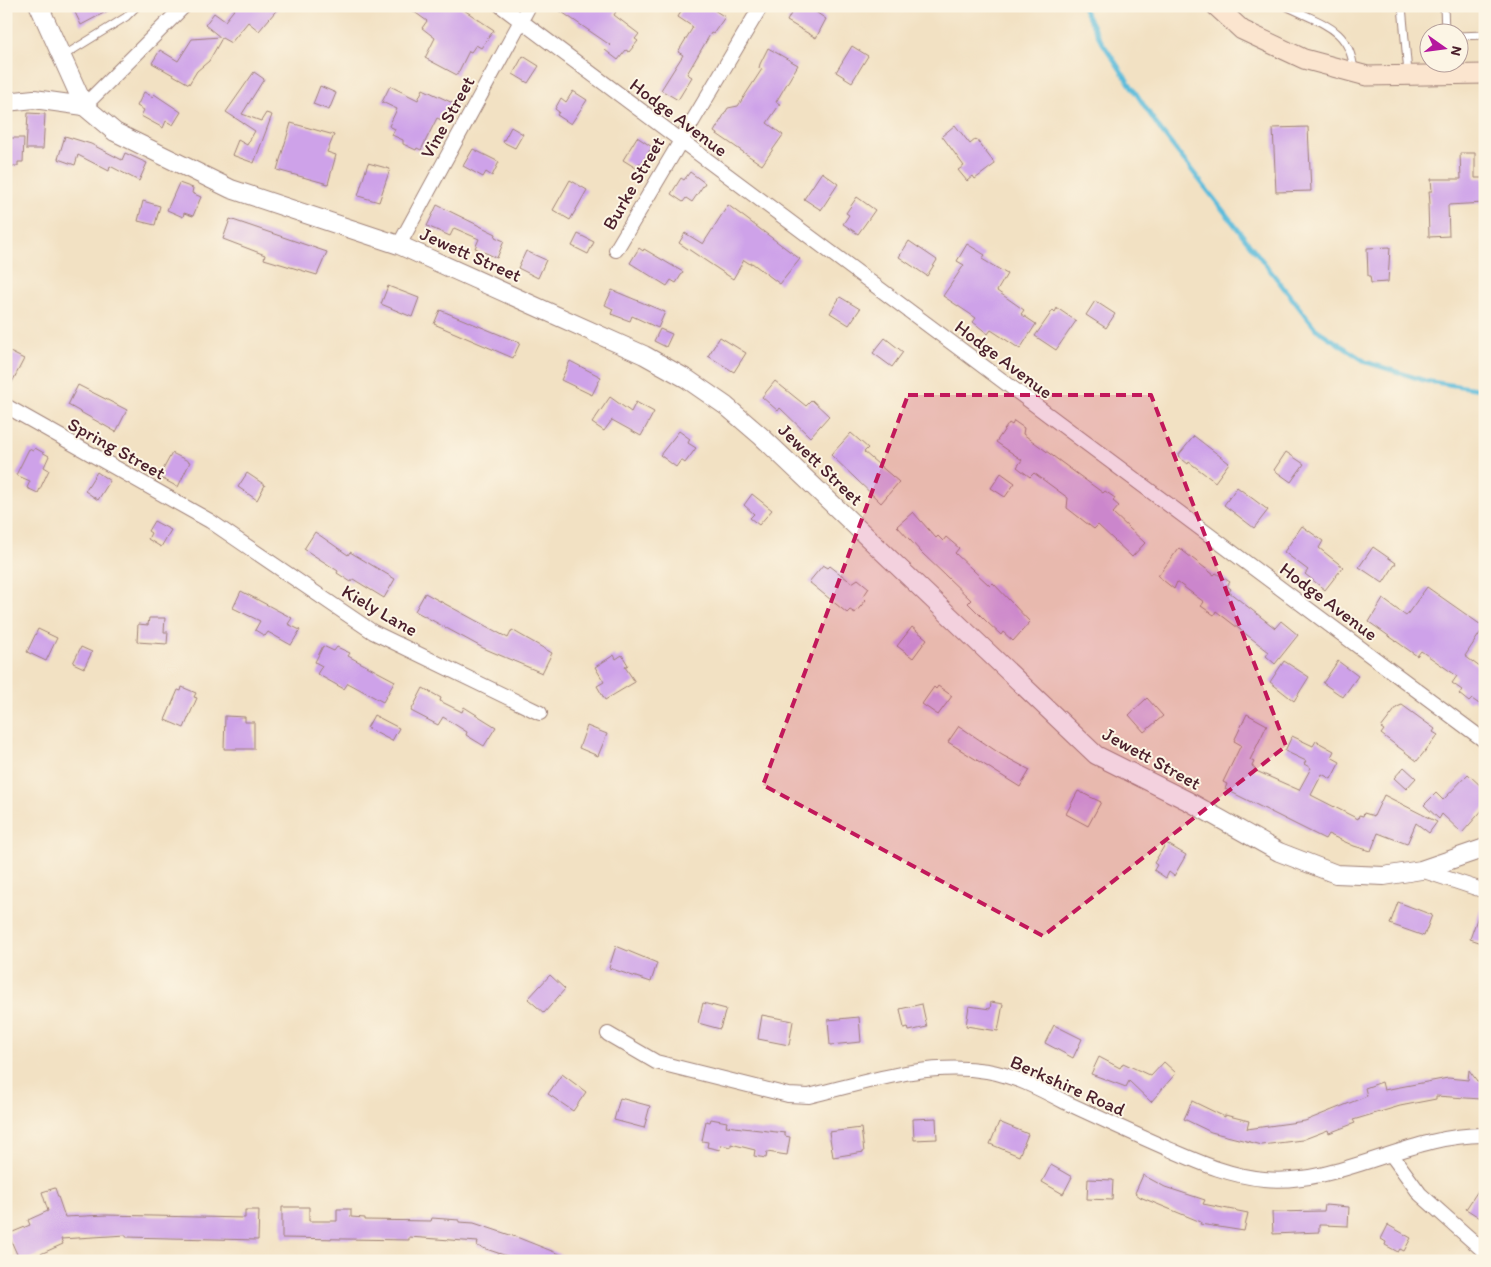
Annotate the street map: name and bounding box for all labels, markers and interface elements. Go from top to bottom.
north arrow [1418,22,1468,72]
text: N [1447,44,1466,58]
street label: Vine Street [415,72,480,163]
street label: Hodge Avenue [625,73,732,162]
street label: Burke Street [597,132,669,234]
street label: Jewett Street [416,222,525,287]
street label: Hodge Avenue [950,315,1057,404]
street label: Spring Street [64,412,170,485]
street label: Jewett Street [774,418,868,510]
street label: Hodge Avenue [1275,557,1382,646]
street label: Kiely Lane [338,580,422,641]
street label: Jewett Street [1099,722,1205,795]
street label: Berkshire Road [1007,1050,1130,1121]

